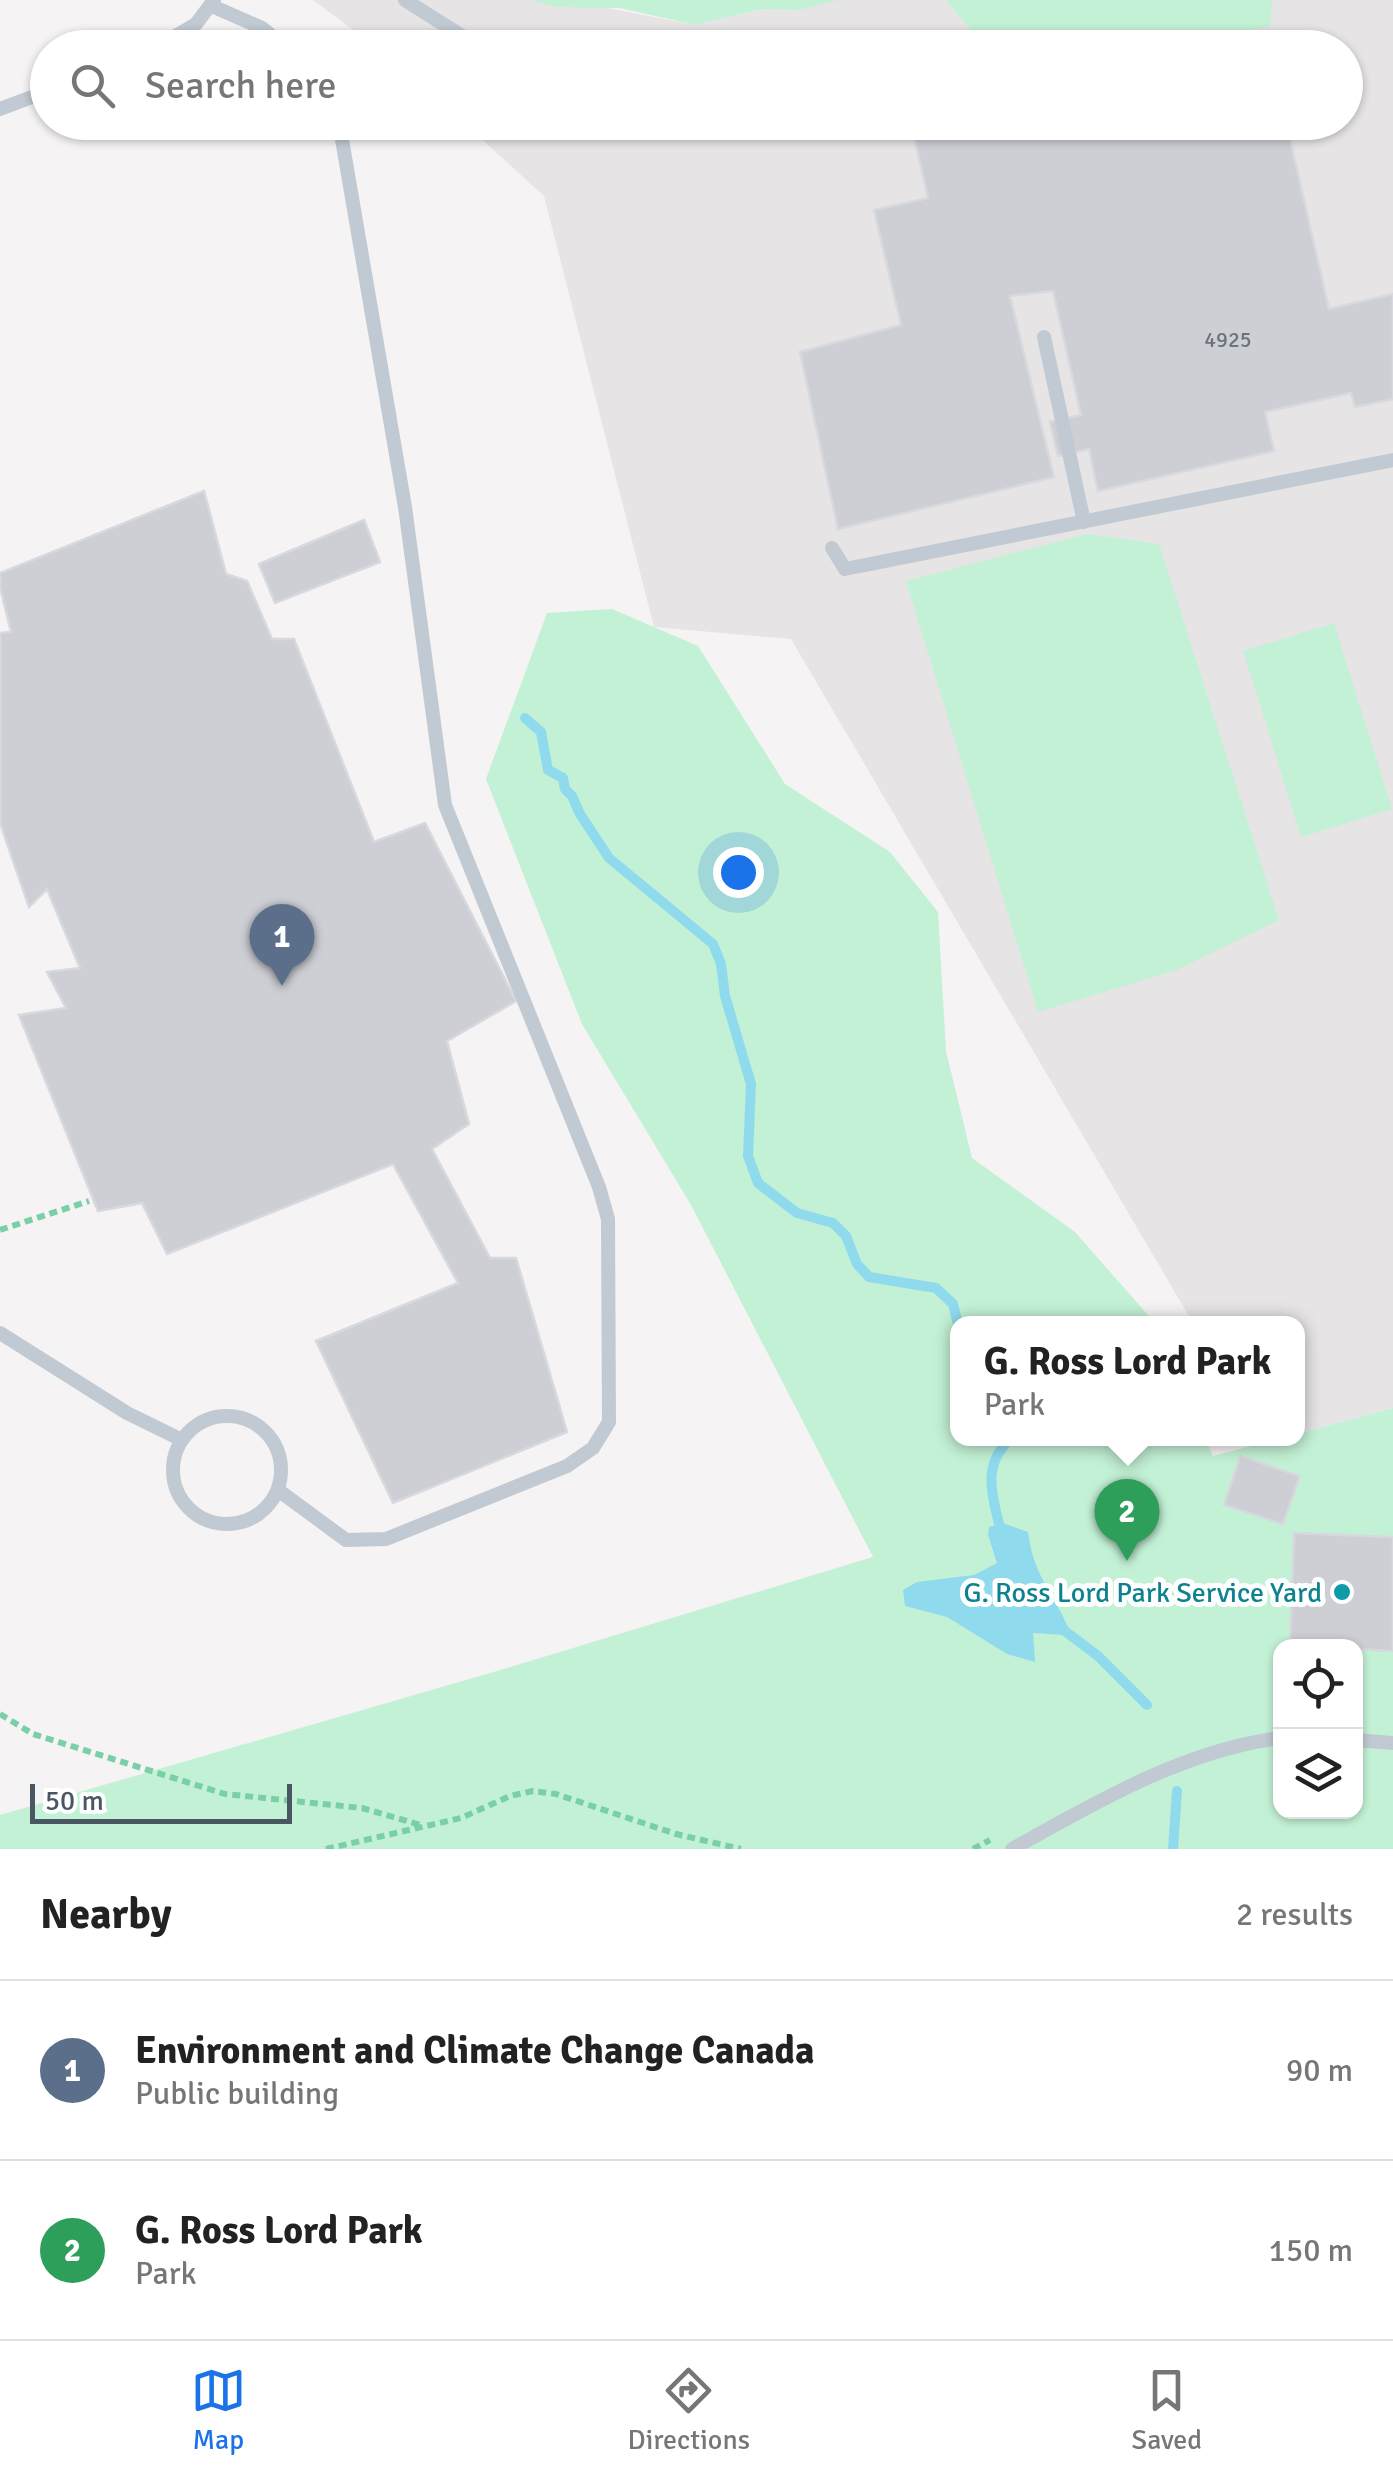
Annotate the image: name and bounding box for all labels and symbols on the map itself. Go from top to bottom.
house number: 4925 [1204,326,1252,353]
your location [713,847,764,898]
pin: 1 [250,904,314,986]
pin: 2 [1094,1478,1160,1561]
place label: G. Ross Lord Park Service Yard [964,1576,1322,1610]
marker: G. Ross Lord Park Service Yard [1331,1581,1353,1603]
scale bar [30,1779,292,1824]

